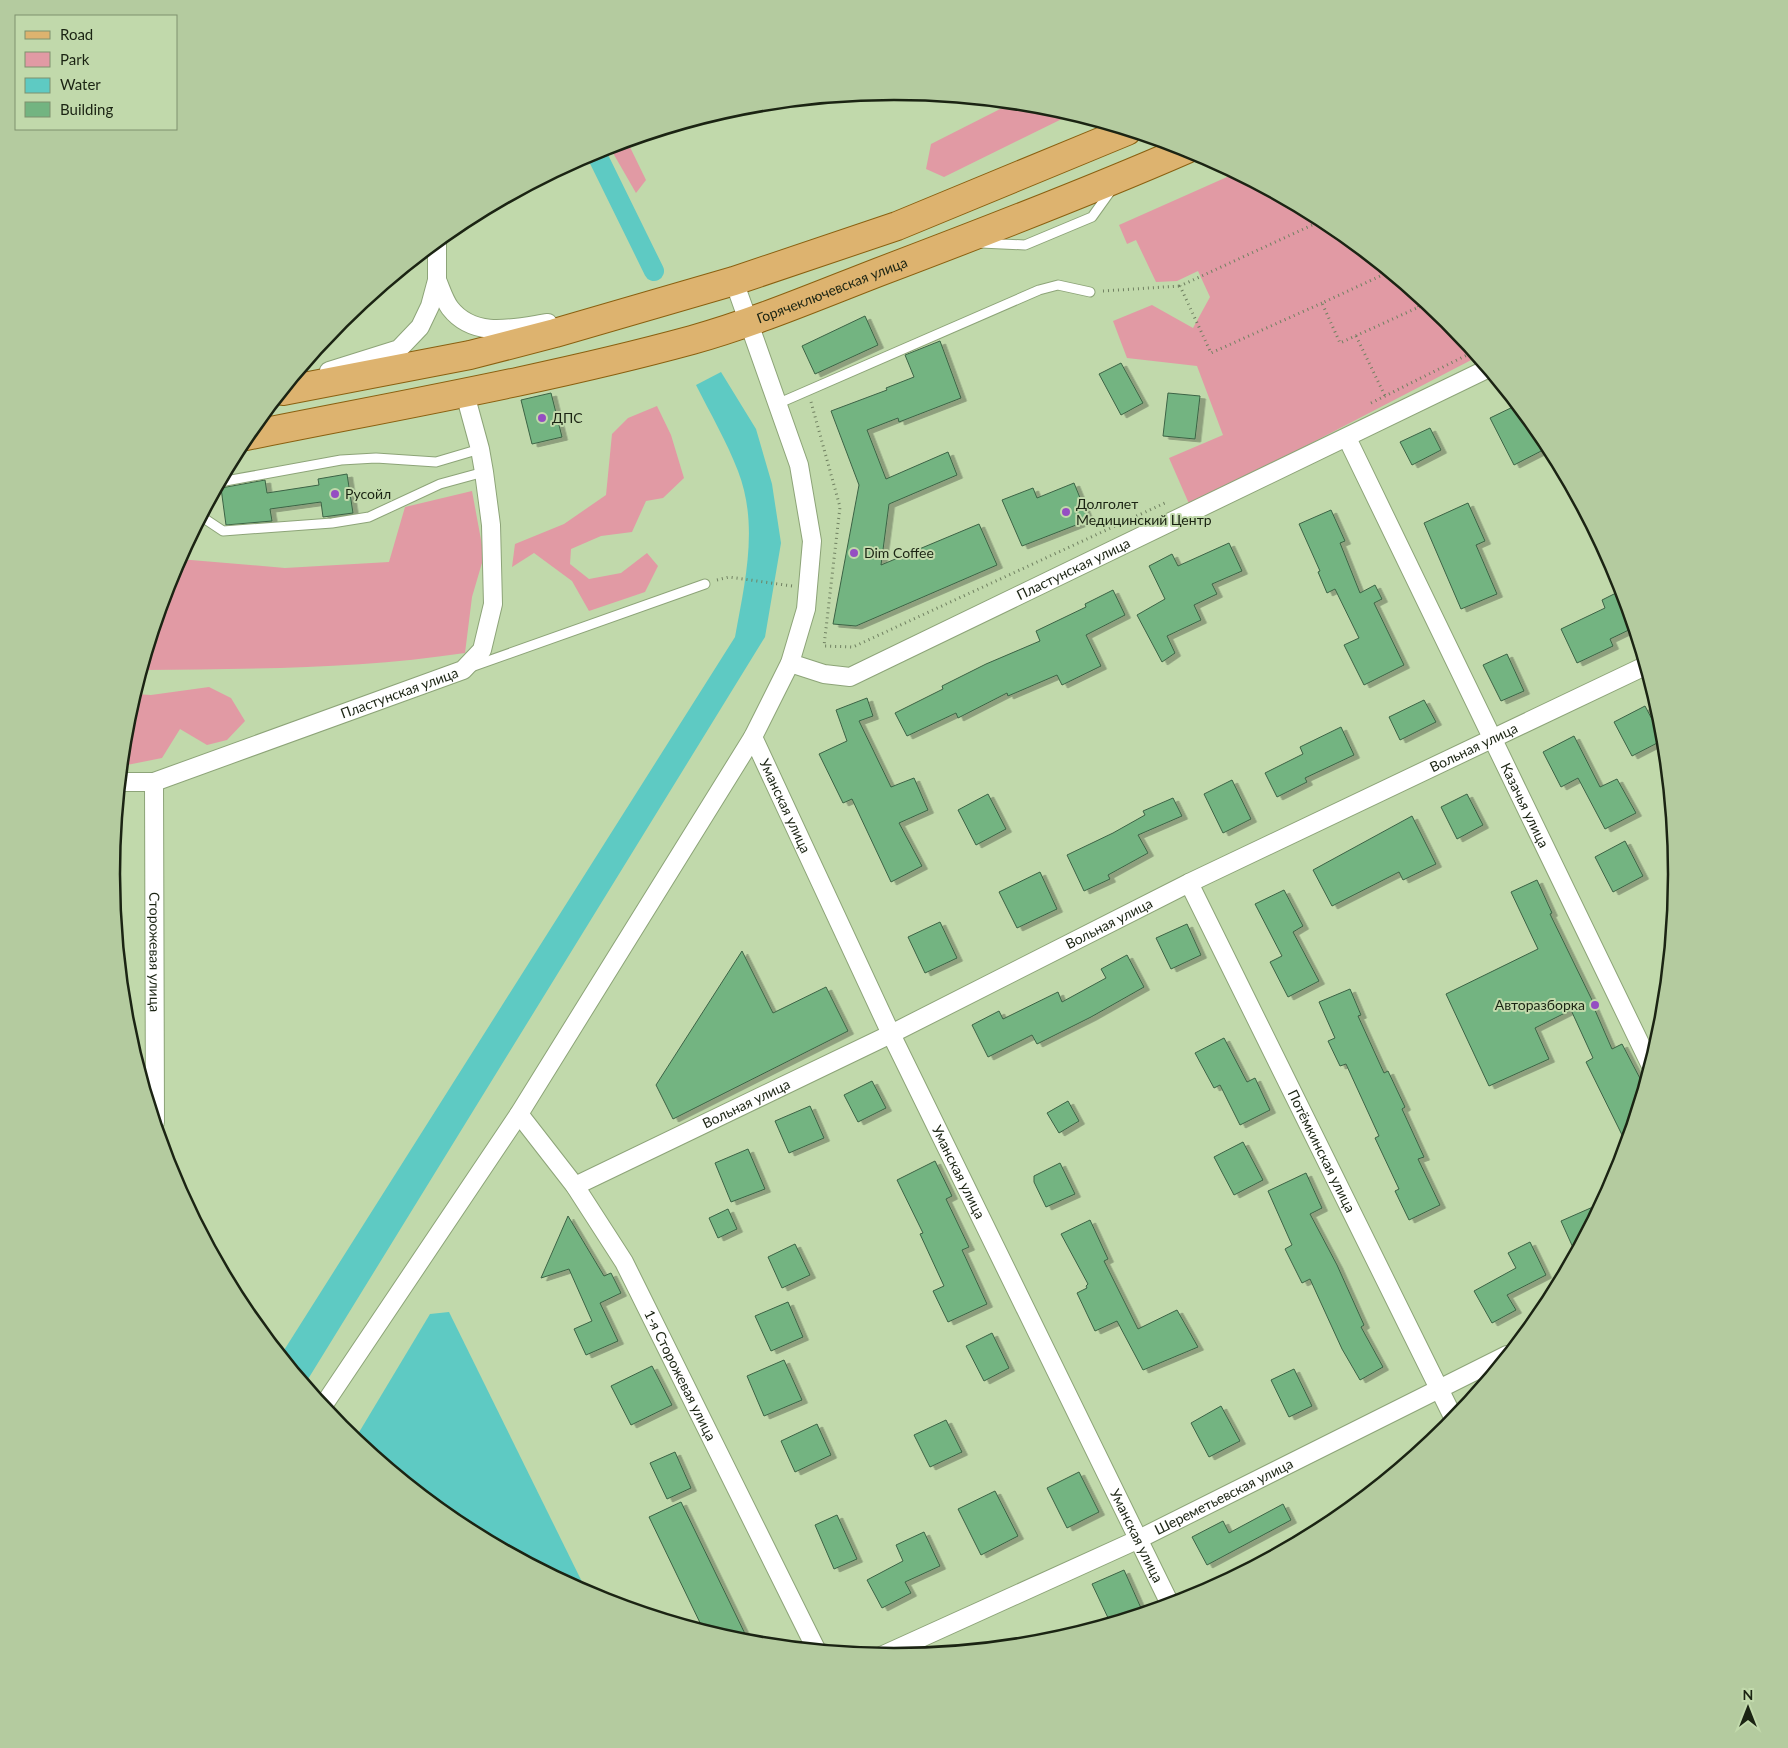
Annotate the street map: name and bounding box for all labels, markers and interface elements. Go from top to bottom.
legend [15,15,178,130]
text: Road [60,25,93,43]
text: Park [60,50,90,68]
text: Water [60,75,101,93]
text: Building [60,100,113,118]
street label: Горячеключевская улица [754,253,910,326]
place label: ДПС [552,409,583,426]
marker: ДПС [536,412,548,424]
place label: Русойл [345,485,391,502]
marker: Русойл [329,488,341,500]
place label: Долголет Медицинский Центр [1076,495,1212,528]
marker: Долголет Медицинский Центр [1060,506,1072,518]
street label: Пластунская улица [1014,534,1133,603]
place label: Dim Coffee [864,544,934,561]
marker: Dim Coffee [848,547,860,559]
street label: Пластунская улица [338,663,460,722]
street label: Вольная улица [1427,719,1520,775]
street label: Уманская улица [756,756,815,856]
street label: Казачья улица [1497,760,1553,850]
street label: Сторожевая улица [146,892,164,1012]
street label: Вольная улица [1062,894,1155,952]
place label: Авторазборка [1495,996,1585,1013]
marker: Авторазборка [1589,999,1601,1011]
street label: Вольная улица [699,1075,793,1131]
street label: Потёмкинская улица [1284,1087,1359,1215]
street label: Уманская улица [929,1122,989,1221]
street label: 1-я Сторожевая улица [641,1307,720,1443]
street label: Шереметьевская улица [1151,1454,1296,1538]
street label: Уманская улица [1107,1486,1167,1585]
north arrow [1723,1683,1773,1733]
text: N [1743,1686,1753,1703]

